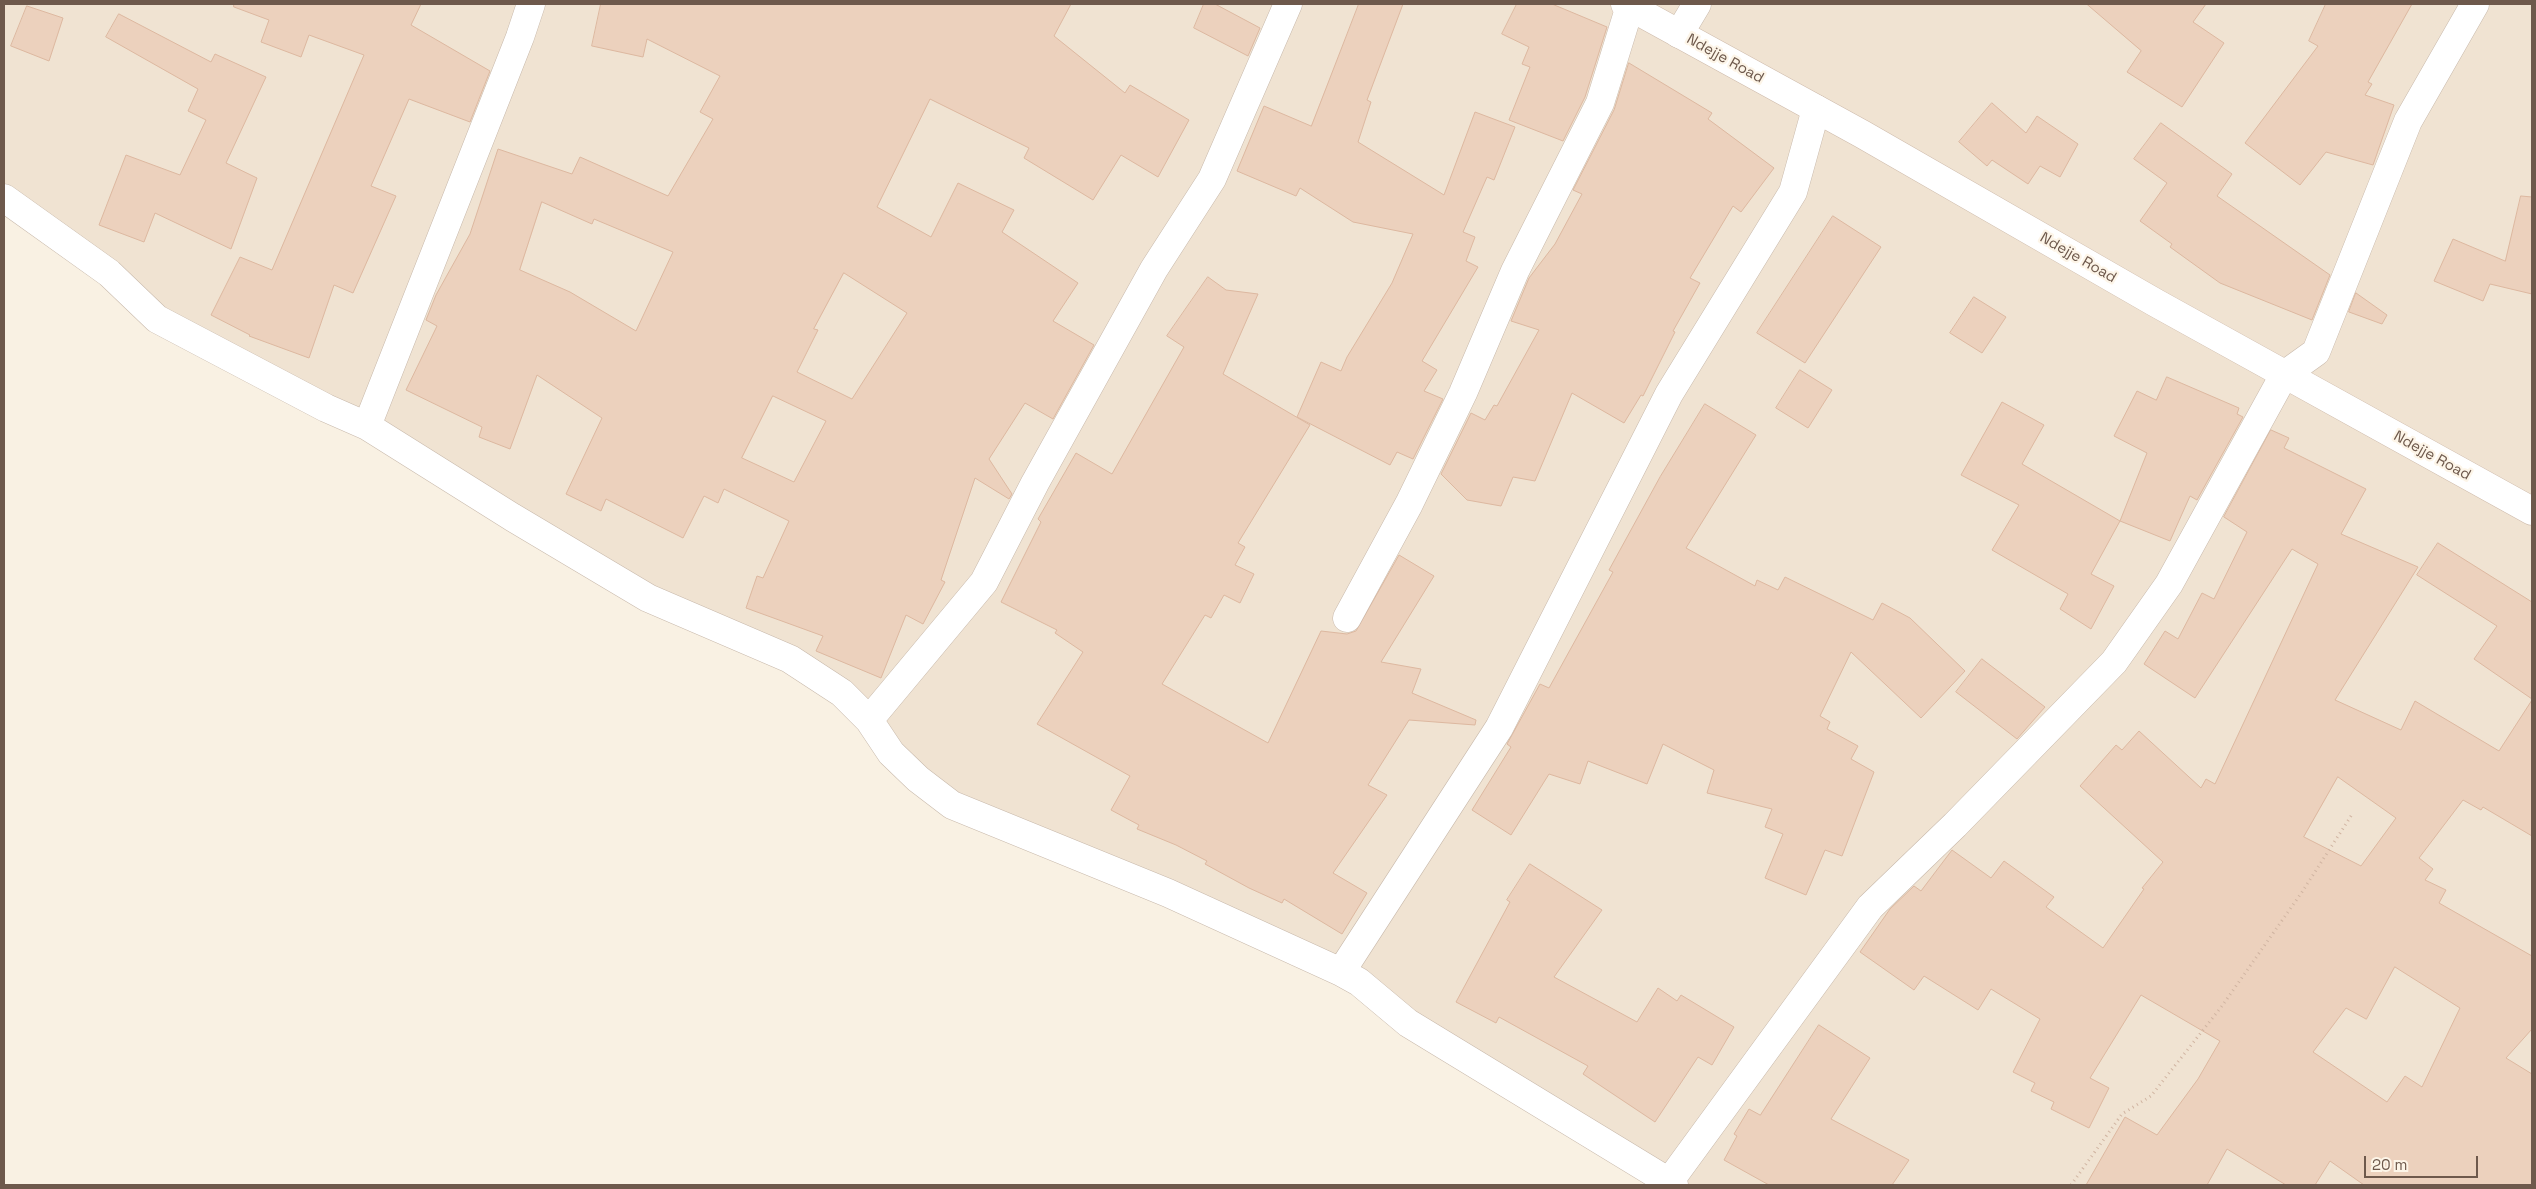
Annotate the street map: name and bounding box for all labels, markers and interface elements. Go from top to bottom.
street label: Ndejje Road [1683,30,1767,88]
street label: Ndejje Road [2036,229,2120,287]
street label: Ndejje Road [2390,427,2474,485]
scale bar [2366,1146,2480,1178]
text: 20 m [2372,1155,2407,1174]

